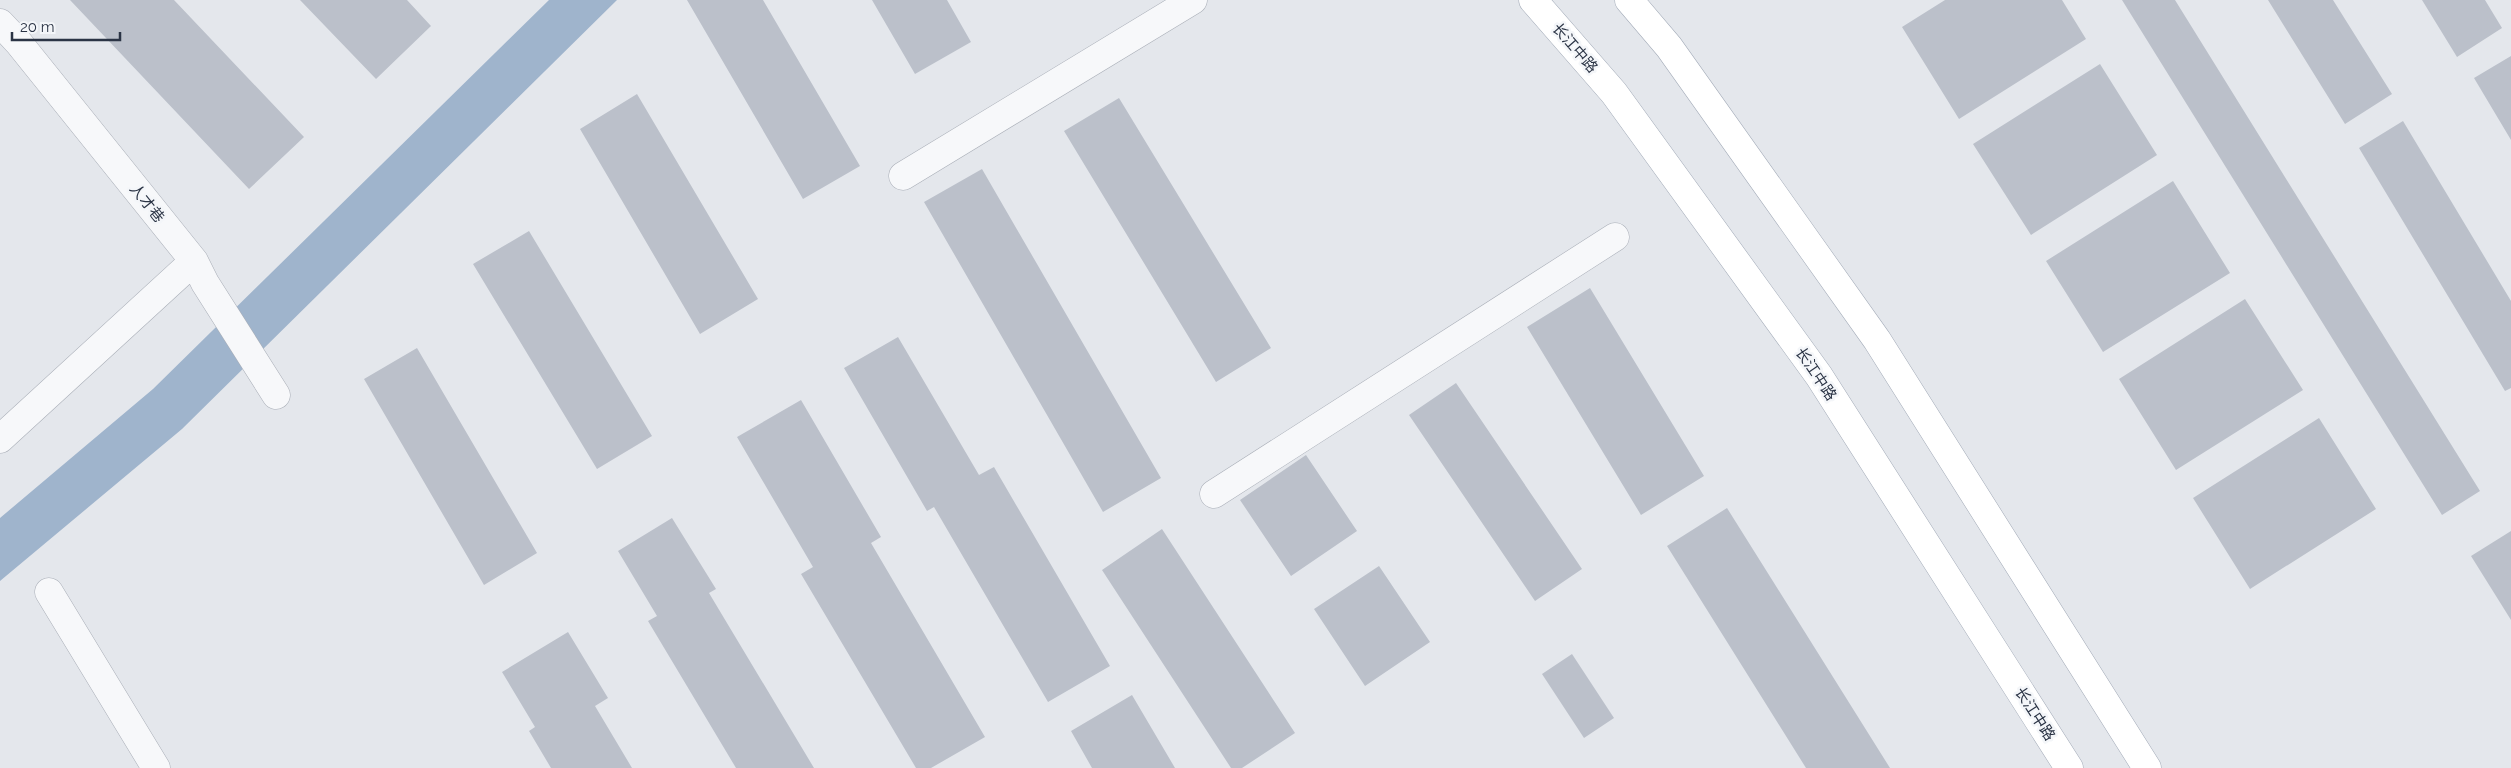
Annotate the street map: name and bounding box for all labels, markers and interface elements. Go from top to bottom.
scale bar [12,10,120,42]
text: 20 m [20,18,55,36]
street label: 长江中路 [1549,19,1601,77]
street label: 人才巷 [126,180,168,226]
street label: 长江中路 [1792,344,1840,404]
street label: 长江中路 [2011,684,2059,744]

